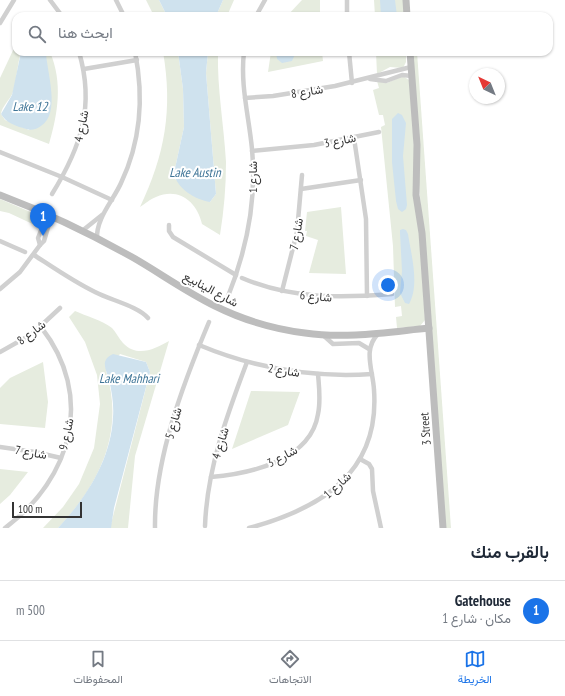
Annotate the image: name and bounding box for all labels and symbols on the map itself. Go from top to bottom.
north arrow [469,68,505,104]
street label: شارع 8 [290,81,324,103]
water label: Lake 12 [12,98,49,115]
street label: شارع 4 [71,109,93,144]
street label: شارع 3 [323,130,358,152]
street label: شارع 1 [245,161,262,193]
water label: Lake Austin [169,164,222,181]
pin: 1 [30,203,56,236]
street label: شارع 7 [286,217,308,251]
street label: شارع الينابيع [180,268,241,312]
your location [378,275,398,295]
street label: شارع 6 [299,287,333,307]
street label: شارع 8 [14,316,50,349]
street label: شارع 2 [267,360,301,382]
water label: Lake Mahhari [99,370,161,387]
street label: شارع 5 [161,406,187,441]
street label: 3 Street [416,411,434,446]
street label: شارع 9 [55,417,79,452]
street label: شارع 4 [208,425,234,461]
street label: شارع 7 [14,442,48,464]
street label: شارع 3 [264,442,301,472]
street label: شارع 1 [320,469,355,503]
scale bar [12,500,82,519]

